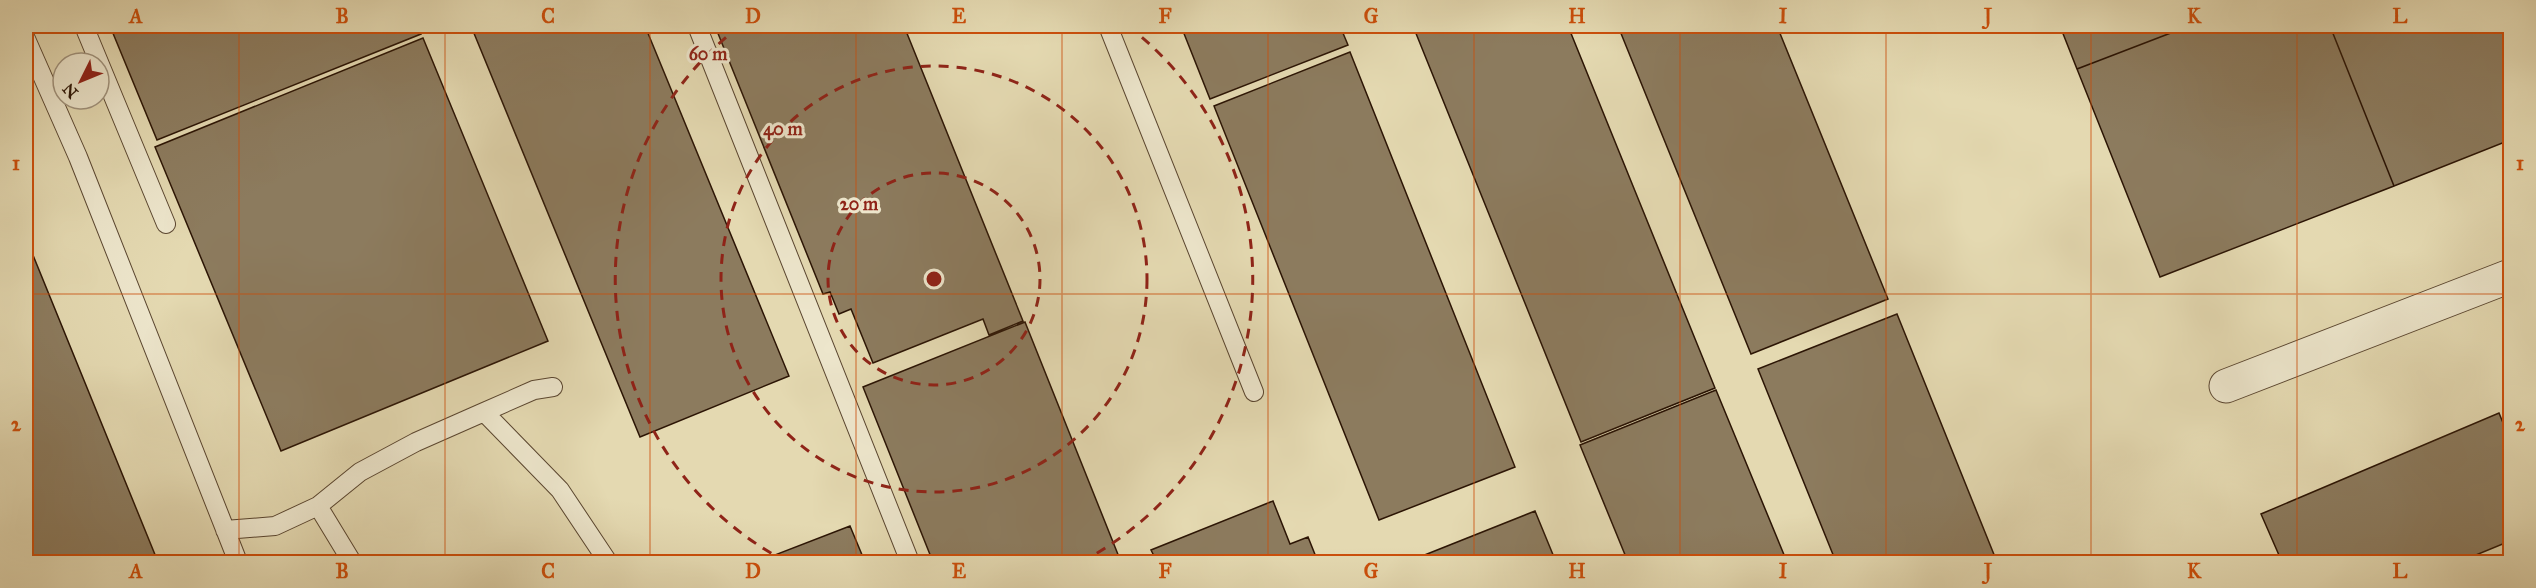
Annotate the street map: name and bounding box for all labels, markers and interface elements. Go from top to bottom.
text: A [127,4,143,28]
text: B [335,4,349,28]
text: C [541,4,555,28]
text: D [745,4,761,28]
text: E [952,4,967,28]
text: F [1158,4,1172,28]
text: G [1364,4,1379,28]
text: H [1568,4,1586,28]
text: I [1779,4,1788,28]
text: J [1981,4,1993,30]
text: K [2187,4,2202,28]
text: L [2393,4,2408,28]
text: 60 m [689,43,728,65]
north arrow [51,51,111,111]
text: N [59,79,82,102]
text: 40 m [763,118,804,141]
text: 1 [12,151,20,175]
text: 1 [2516,151,2524,175]
text: 20 m [840,193,879,215]
centre of rings [924,269,944,289]
text: 2 [11,412,22,436]
text: 2 [2515,412,2526,436]
text: A [127,559,143,583]
text: B [335,559,349,583]
text: C [541,559,555,583]
text: D [745,559,761,583]
text: E [952,559,967,583]
text: F [1158,559,1172,583]
text: G [1364,559,1379,583]
text: H [1568,559,1586,583]
text: I [1779,559,1788,583]
text: J [1981,559,1993,585]
text: K [2187,559,2202,583]
text: L [2393,559,2408,583]

